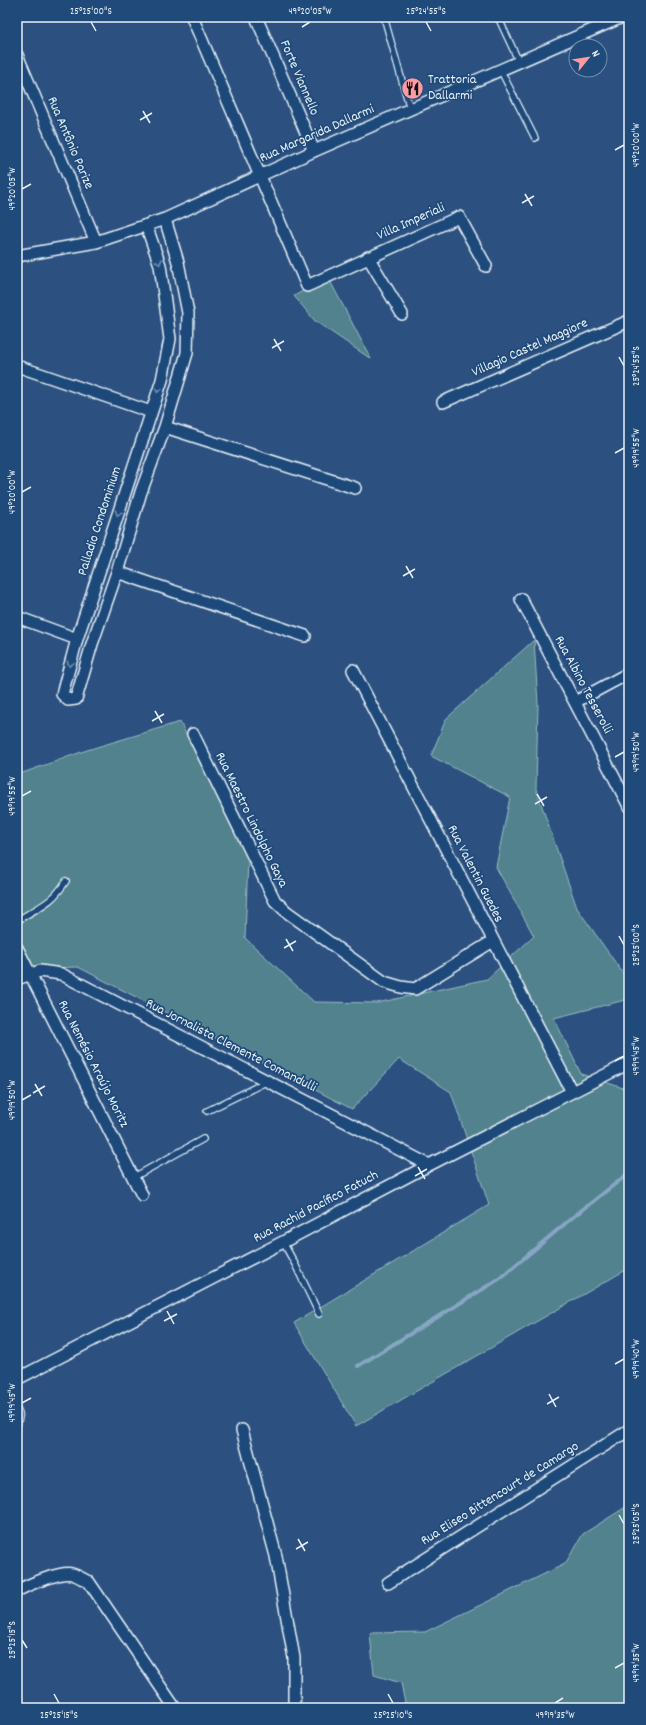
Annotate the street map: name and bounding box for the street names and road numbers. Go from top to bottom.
street label: Forte Viannello [274,37,324,119]
street label: Rua Antônio Parize [41,94,99,192]
street label: Rua Margarida Dallarmi [256,100,378,168]
street label: Villa Imperiali [374,198,449,246]
street label: Villagio Castel Maggiore [469,313,591,383]
street label: Palladio Condominium [73,464,127,578]
street label: Rua Albino Tesserolli [549,632,617,738]
street label: Rua Maestro Lindolpho Gaya [210,749,293,891]
street label: Rua Valentin Guedes [442,822,508,926]
street label: Rua Jornalista Clemente Comandulli [142,994,320,1098]
street label: Rua Nemésio Araújo Moritz [52,997,134,1132]
street label: Rua Rachid Pacífico Fatuch [250,1166,382,1248]
street label: Rua Eliseo Bittencourt de Camargo [417,1437,583,1551]

